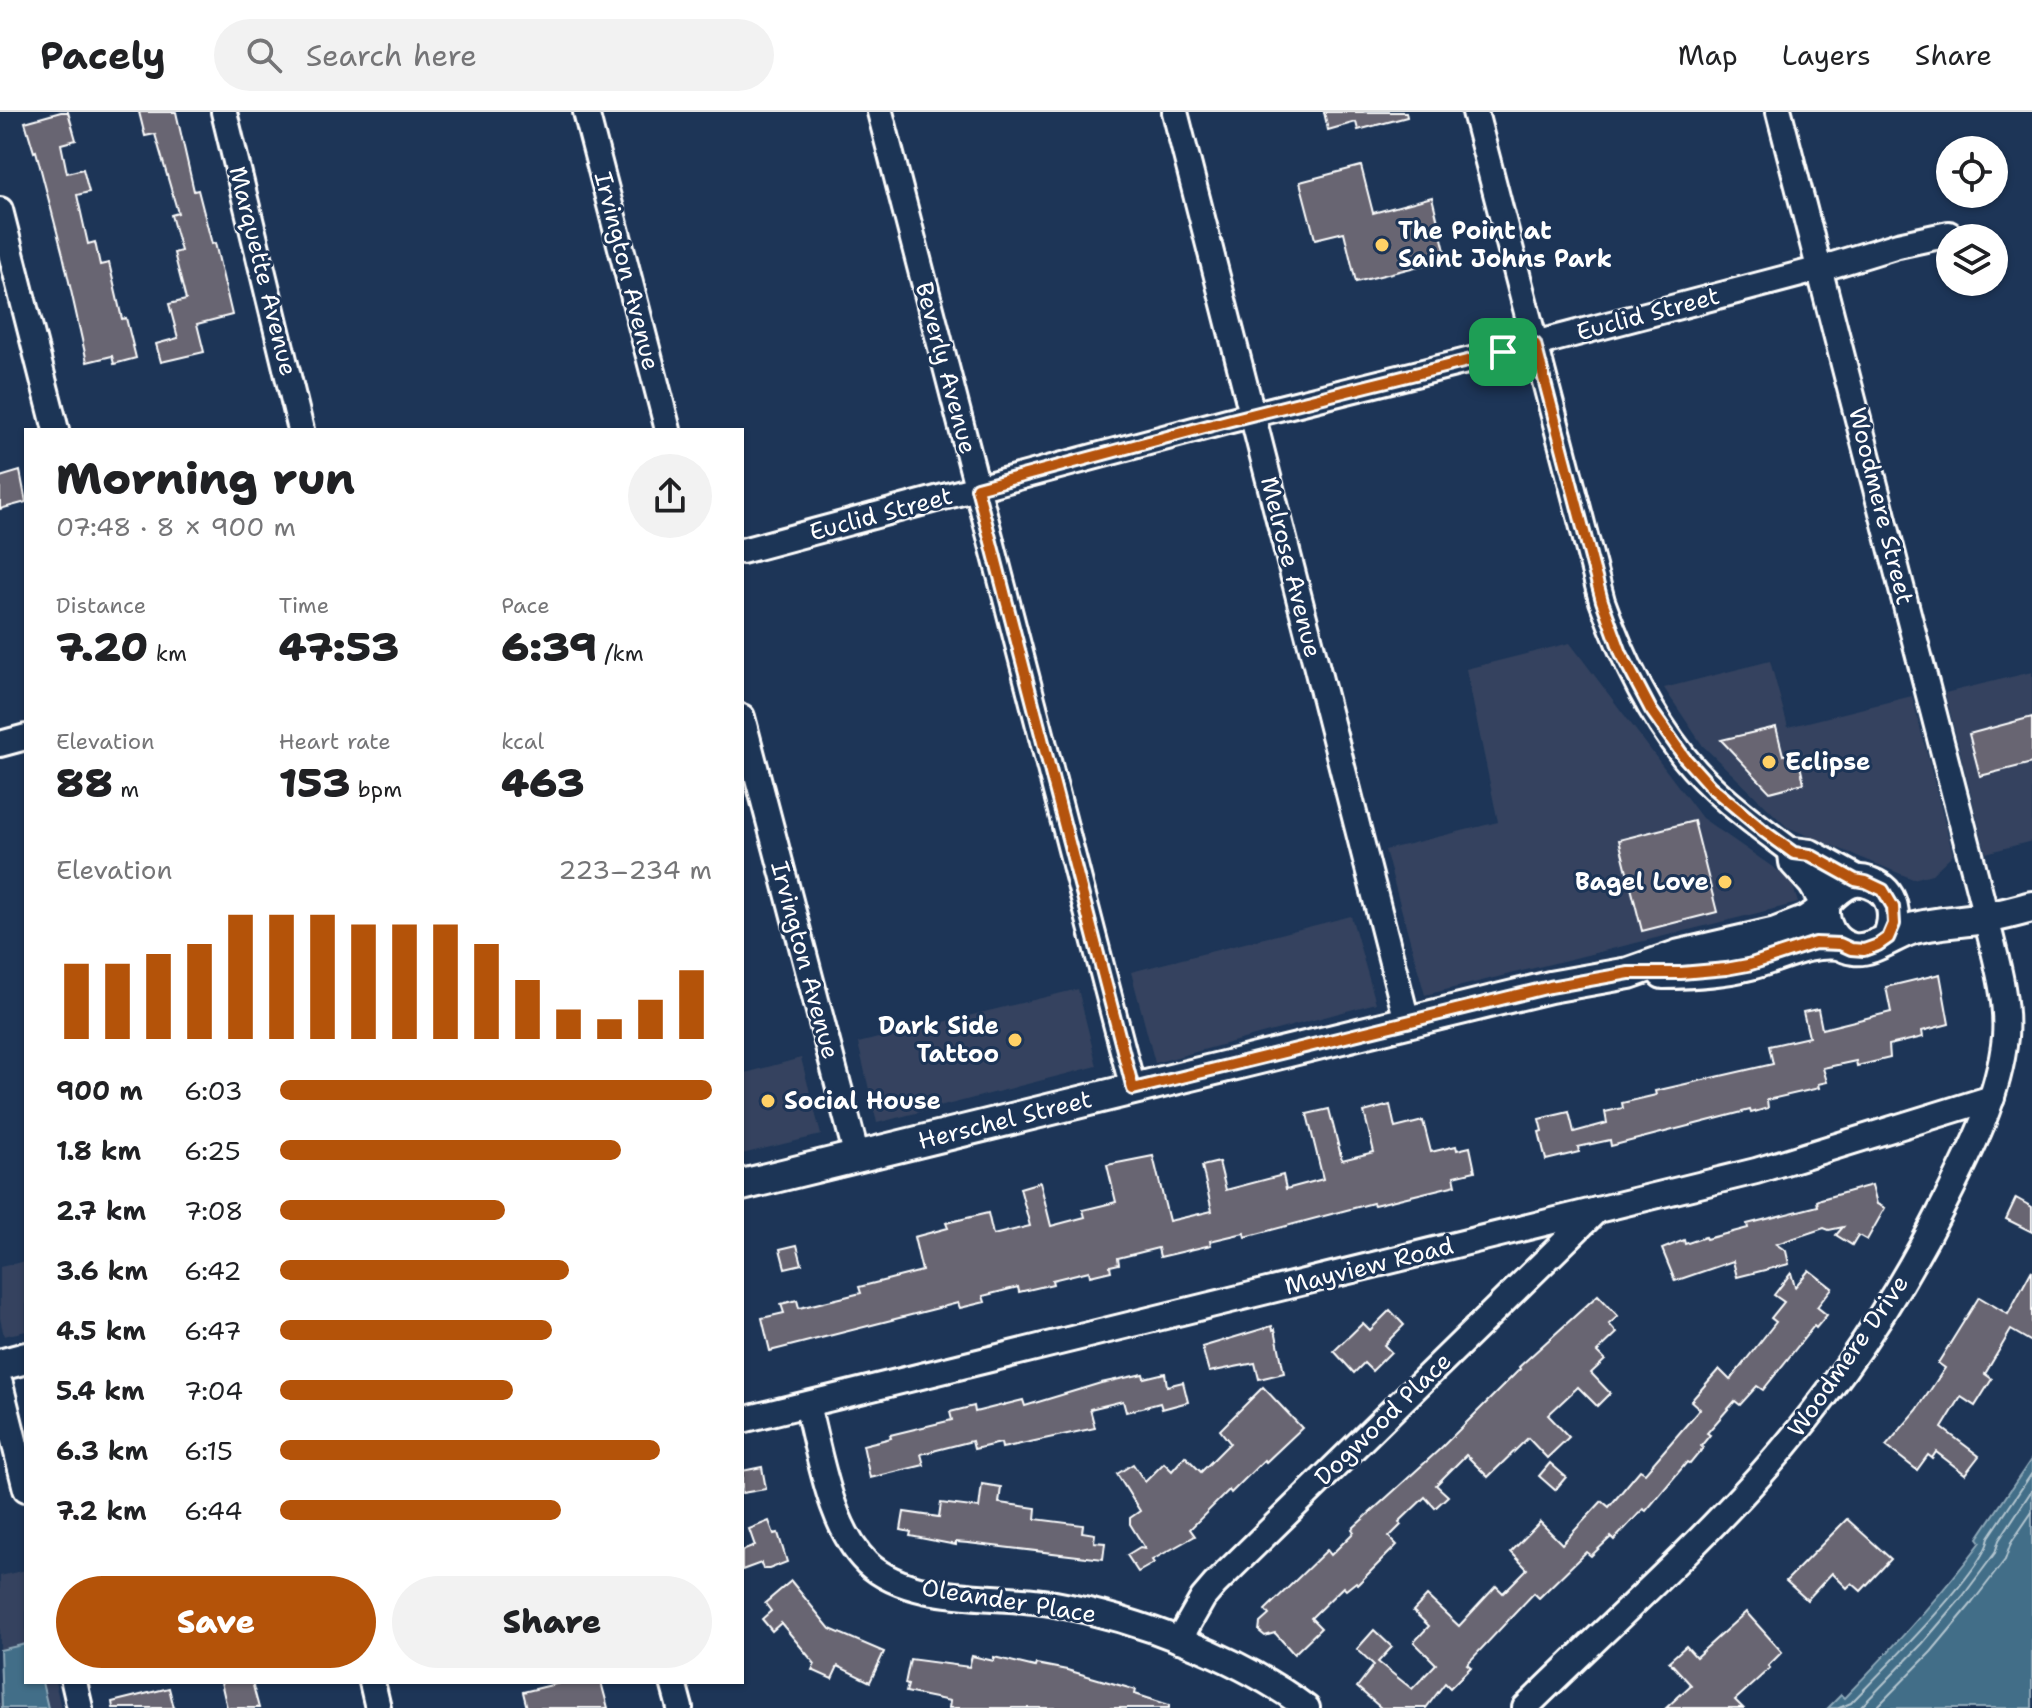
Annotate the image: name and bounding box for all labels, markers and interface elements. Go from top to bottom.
search box [214,19,774,91]
text: Pacely [40,30,166,81]
icon: search [242,33,286,77]
text: Search here [306,35,477,76]
text: Map [1678,36,1738,74]
text: Layers [1782,36,1871,74]
text: Share [1915,36,1992,74]
map controls [1936,136,2008,296]
button: locate [1936,136,2008,208]
street label: Marquette Avenue [222,163,304,379]
street label: Irvington Avenue [587,168,667,374]
place label: The Point at Saint Johns Park [1398,215,1612,275]
button: layers [1936,224,2008,296]
marker: The Point at Saint Johns Park [1373,236,1391,254]
street label: Beverly Avenue [908,279,984,457]
street label: Euclid Street [1573,280,1723,348]
pin [1469,318,1537,386]
icon: arrive [1481,330,1525,374]
street label: Woodmere Street [1841,404,1921,608]
text: Morning run [56,449,355,508]
button: share [628,454,712,538]
street label: Melrose Avenue [1253,473,1329,661]
street label: Euclid Street [806,480,956,548]
text: 07:48 · 8 × 900 m [56,509,296,544]
text: Distance [56,591,146,620]
text: Time [279,591,329,620]
text: Pace [501,591,550,620]
text: 7.20 [56,620,148,674]
text: 47:53 [279,620,399,674]
text: 6:39 [501,620,597,674]
text: km [148,639,187,668]
text: /km [597,639,644,668]
text: Elevation [56,727,154,756]
text: Heart rate [279,727,391,756]
text: kcal [501,727,544,756]
place label: Eclipse [1785,746,1870,778]
marker: Eclipse [1760,753,1778,771]
text: 88 [56,756,113,810]
text: 153 [279,756,350,810]
text: 463 [501,756,585,810]
text: m [113,775,139,804]
text: bpm [350,775,402,804]
text: Elevation [56,852,172,887]
text: 223–234 m [558,852,712,887]
street label: Irvington Avenue [763,858,847,1062]
place label: Bagel Love [1575,866,1709,898]
marker: Bagel Love [1716,873,1734,891]
place label: Dark Side Tattoo [878,1010,999,1070]
marker: Dark Side Tattoo [1006,1031,1024,1049]
text: 900 m [56,1073,143,1108]
text: 6:03 [184,1073,243,1108]
street label: Herschel Street [915,1083,1095,1157]
place label: Social House [784,1085,941,1117]
marker: Social House [759,1092,777,1110]
text: 1.8 km [56,1133,141,1168]
text: 6:25 [184,1133,241,1168]
text: 2.7 km [56,1193,146,1228]
text: 7:08 [184,1193,244,1228]
street label: Mayview Road [1281,1230,1457,1302]
text: 3.6 km [56,1253,148,1288]
text: 6:42 [184,1253,241,1288]
street label: Woodmere Drive [1780,1269,1916,1443]
text: 4.5 km [56,1313,146,1348]
text: 6:47 [184,1313,242,1348]
street label: Dogwood Place [1308,1345,1458,1493]
text: 5.4 km [56,1373,145,1408]
text: 7:04 [184,1373,243,1408]
text: 6.3 km [56,1433,148,1468]
text: 6:15 [184,1433,233,1468]
text: 7.2 km [56,1493,147,1528]
text: 6:44 [184,1493,243,1528]
street label: Oleander Place [919,1571,1099,1631]
button: Save [56,1576,376,1668]
button: Share [392,1576,712,1668]

